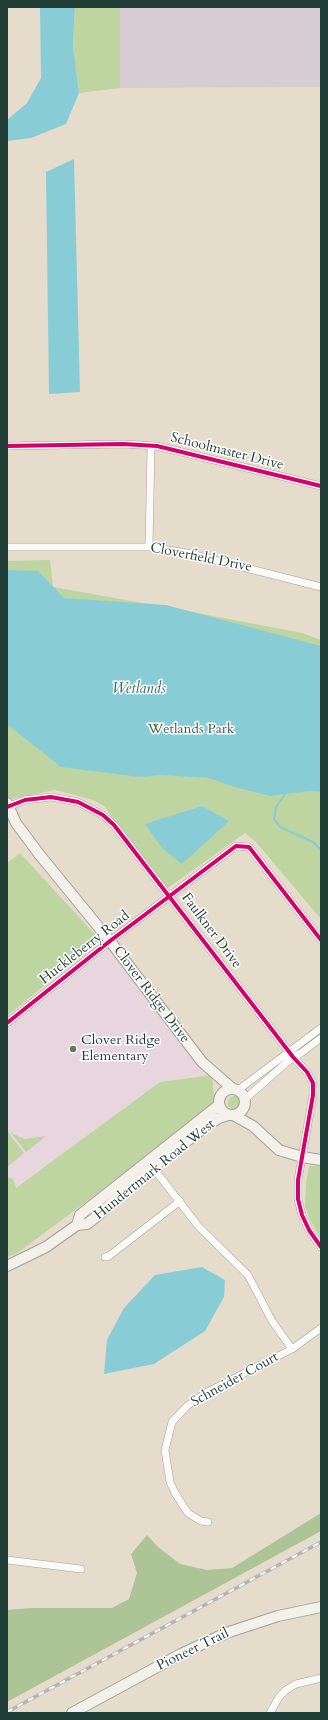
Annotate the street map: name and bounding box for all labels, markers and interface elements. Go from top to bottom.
street label: Schoolmaster Drive [169,430,285,474]
street label: Cloverfield Drive [149,540,253,576]
water label: Wetlands [112,681,166,699]
park label: Wetlands Park [148,722,234,738]
street label: Faulkner Drive [177,890,245,972]
street label: Huckleberry Road [37,908,133,988]
street label: Clover Ridge Drive [109,943,193,1047]
place label: Clover Ridge Elementary [81,1033,160,1066]
marker: Clover Ridge Elementary [68,1044,78,1054]
street label: Hundertmark Road West [91,1116,219,1224]
street label: Schneider Court [188,1349,282,1411]
street label: Pioneer Trail [154,1625,232,1675]

